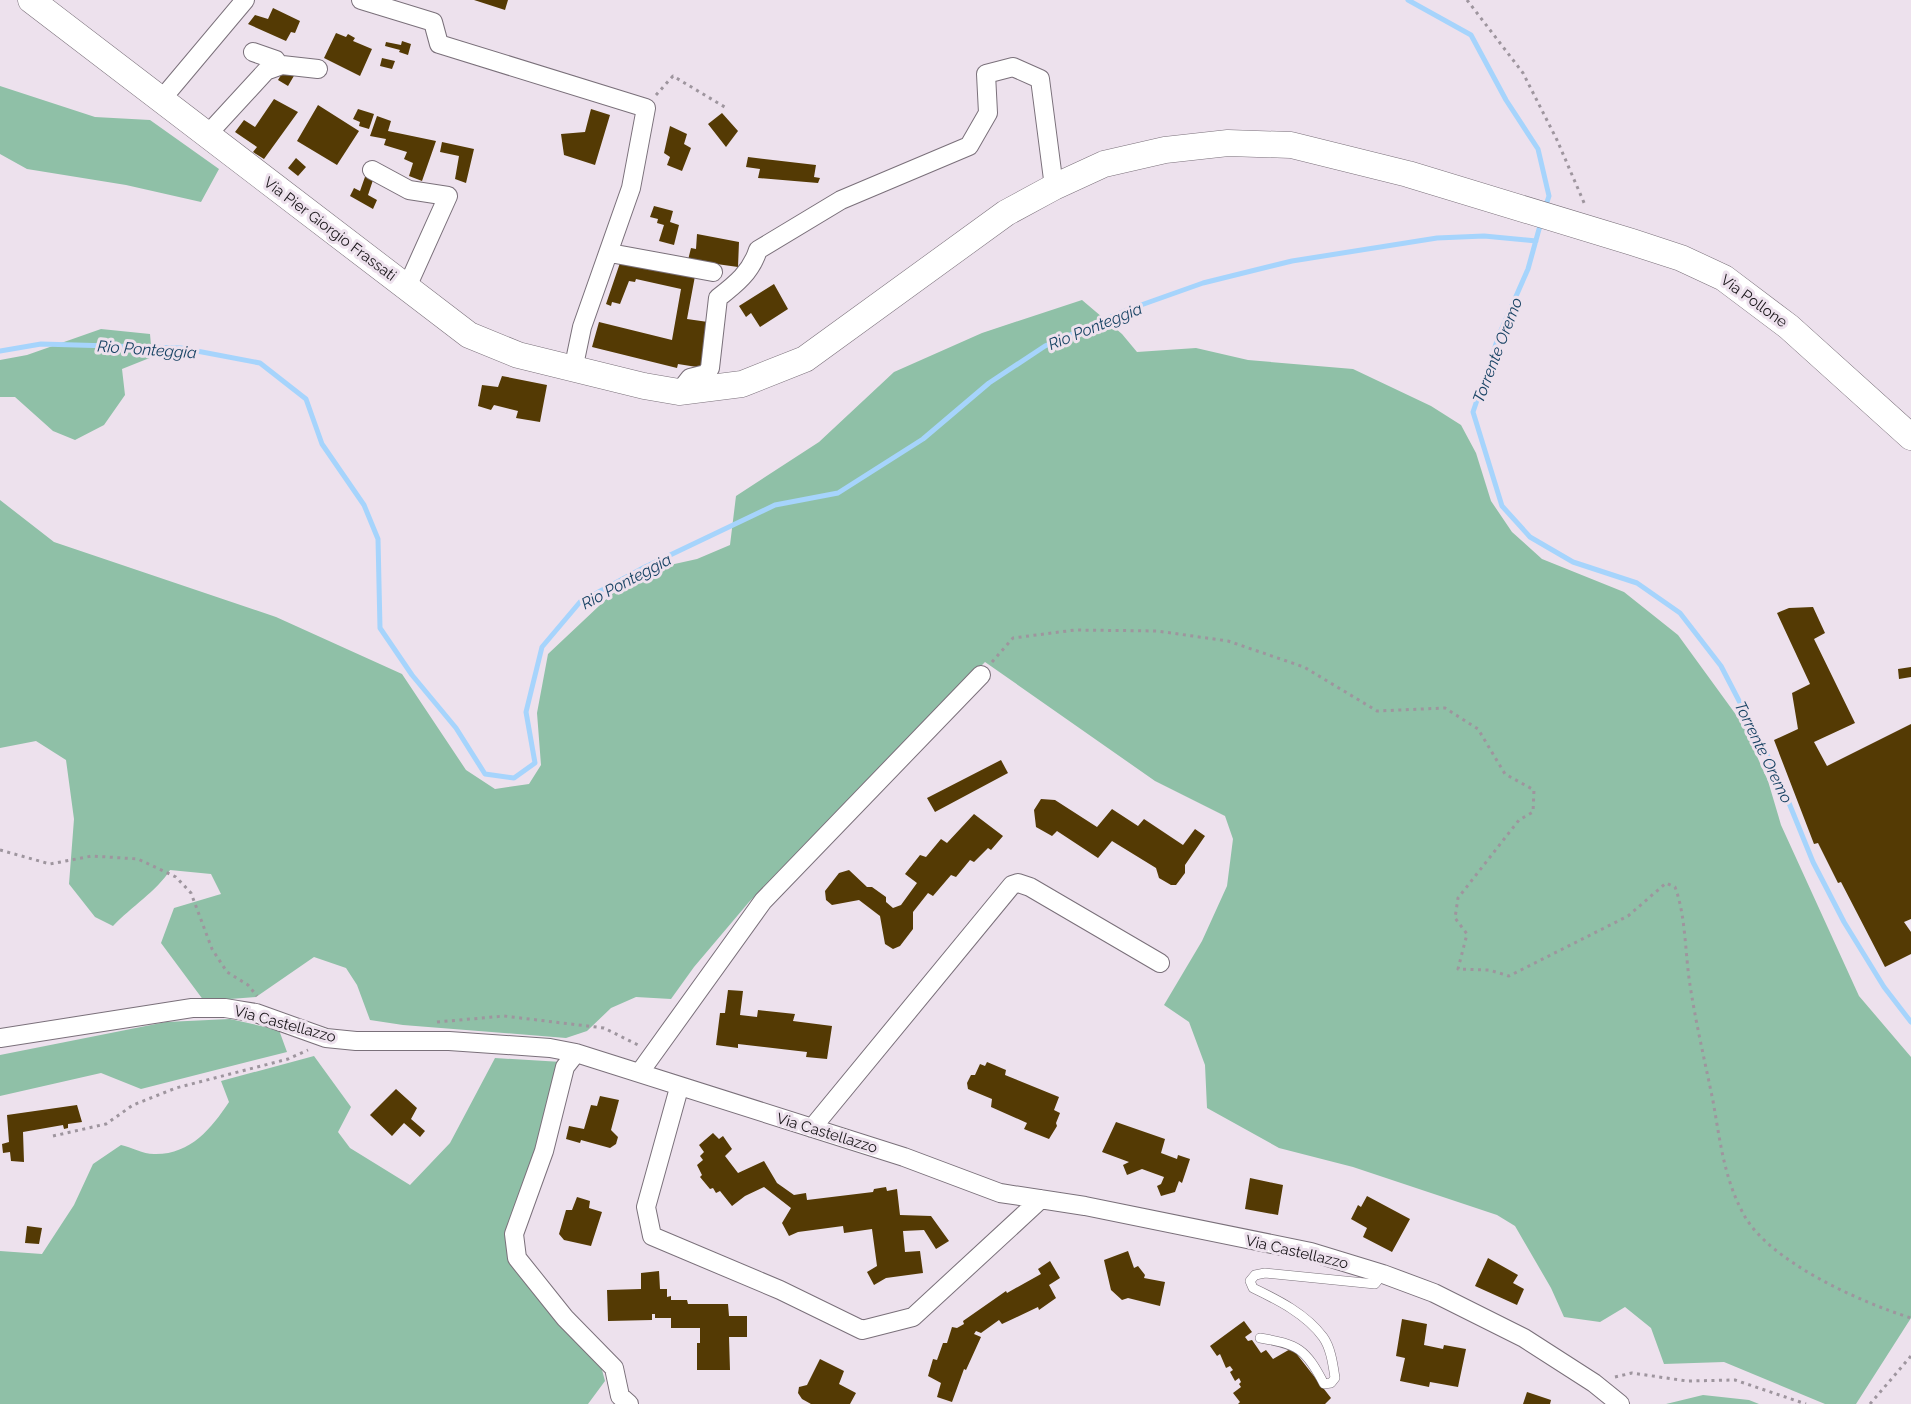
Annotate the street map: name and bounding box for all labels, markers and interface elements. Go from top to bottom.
street label: Via Pier Giorgio Frassati [260,173,400,285]
street label: Via Pollone [1717,271,1791,331]
water label: Torrente Oremo [1469,295,1526,405]
water label: Rio Ponteggia [1045,299,1145,354]
water label: Rio Ponteggia [97,337,198,362]
water label: Rio Ponteggia [578,549,675,613]
water label: Torrente Oremo [1731,698,1796,806]
street label: Via Castellazzo [232,1002,338,1046]
street label: Via Castellazzo [774,1109,880,1157]
street label: Via Castellazzo [1244,1231,1350,1273]

